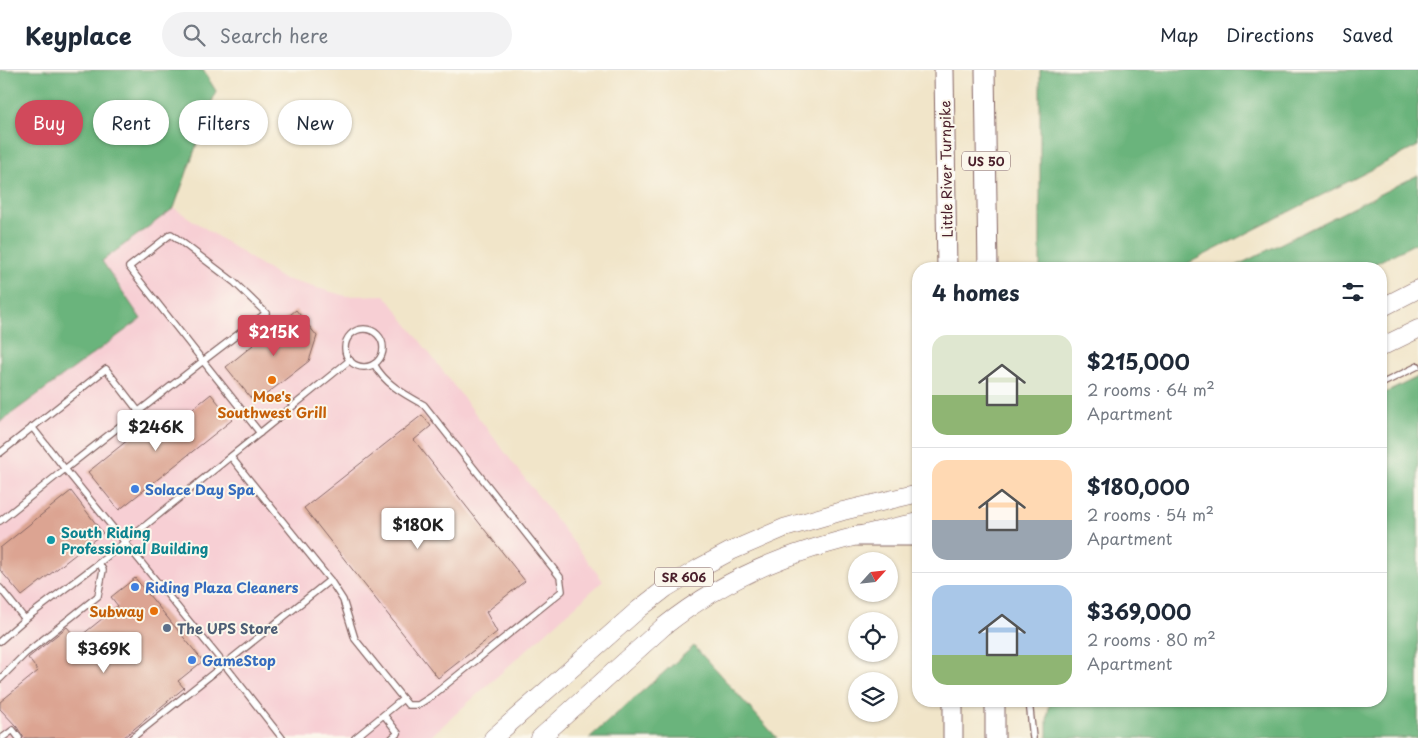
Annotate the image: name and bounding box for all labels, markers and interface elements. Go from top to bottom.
search box [162,12,512,57]
text: Keyplace [25,17,132,53]
icon: search [180,21,208,49]
text: Search here [220,21,328,49]
text: Map [1160,21,1198,48]
text: Directions [1226,21,1314,48]
text: Saved [1342,21,1393,48]
chip: Buy [15,100,83,145]
chip: Rent [93,100,169,145]
chip: Filters [179,100,268,145]
chip: New [278,100,352,145]
street label: Little River Turnpike [934,100,958,238]
road number: US 50 [962,152,1010,170]
text: 4 homes [932,276,1019,308]
icon: filters [1339,278,1367,306]
pin: $215K [239,314,309,357]
text: $215K [249,319,299,343]
text: $215,000 [1087,345,1190,377]
icon: home [972,355,1032,415]
marker: Moe's Southwest Grill [266,374,278,386]
text: 2 rooms · 64 m² [1087,377,1215,401]
place label: Moe's Southwest Grill [217,386,327,423]
text: Apartment [1087,401,1172,425]
pin: $246K [121,410,191,452]
text: $246K [128,414,184,438]
text: $180,000 [1087,470,1190,502]
place label: Solace Day Spa [145,479,255,500]
icon: home [972,480,1032,540]
marker: Solace Day Spa [129,483,141,495]
text: 2 rooms · 54 m² [1087,502,1214,526]
pin: $180K [383,508,453,550]
text: $180K [392,512,444,536]
place label: South Riding Professional Building [61,522,208,559]
text: Apartment [1087,526,1172,550]
marker: South Riding Professional Building [45,534,57,546]
north arrow [848,552,898,602]
map controls [848,552,898,722]
road number: SR 606 [655,568,713,586]
place label: Riding Plaza Cleaners [145,577,299,598]
marker: Riding Plaza Cleaners [129,581,141,593]
text: $369,000 [1087,595,1191,627]
place label: Subway [89,601,144,622]
marker: Subway [148,605,160,617]
icon: home [972,605,1032,665]
button: locate [848,612,898,662]
place label: The UPS Store [177,618,279,639]
marker: The UPS Store [161,622,173,634]
text: 2 rooms · 80 m² [1087,627,1216,651]
pin: $369K [69,632,139,674]
text: $369K [78,636,130,660]
place label: GameStop [202,650,276,671]
text: Apartment [1087,651,1172,675]
marker: GameStop [186,654,198,666]
button: layers [848,672,898,722]

